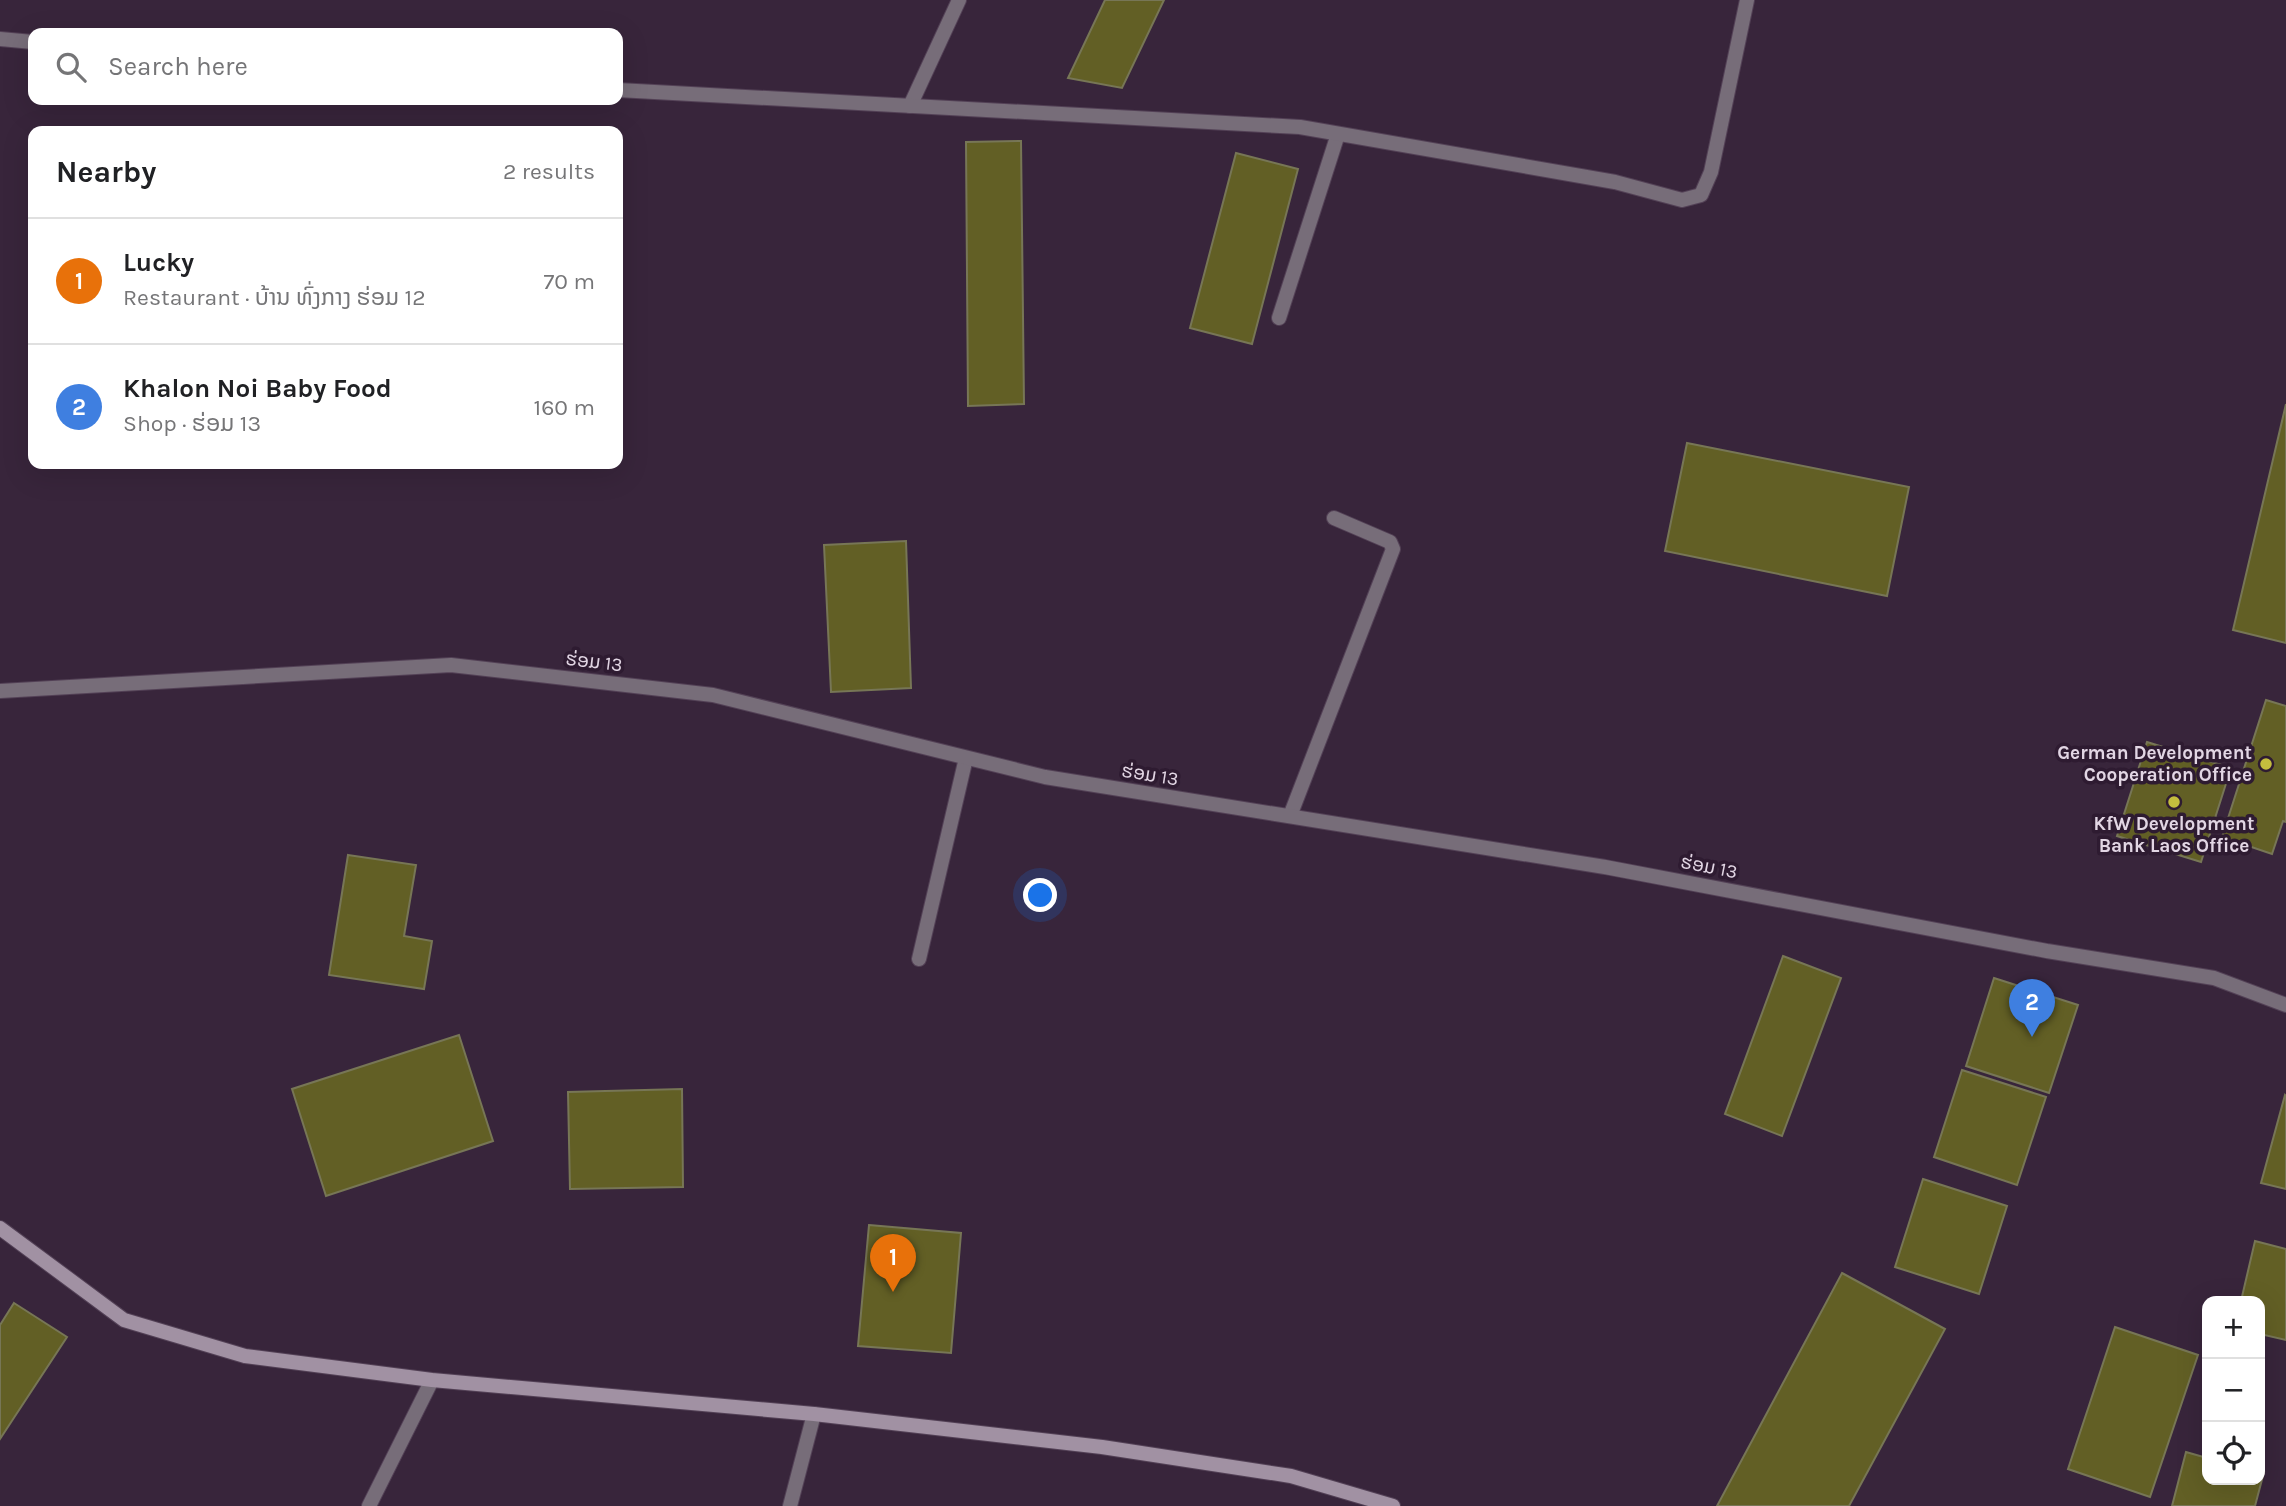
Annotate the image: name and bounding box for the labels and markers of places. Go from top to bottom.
place label: German Development Cooperation Office [2057,742,2252,786]
marker: German Development Cooperation Office [2258,756,2274,772]
marker: KfW Development Bank Laos Office [2166,794,2182,810]
place label: KfW Development Bank Laos Office [2094,813,2254,857]
pin: 2 [2009,979,2055,1037]
pin: 1 [870,1234,916,1292]

